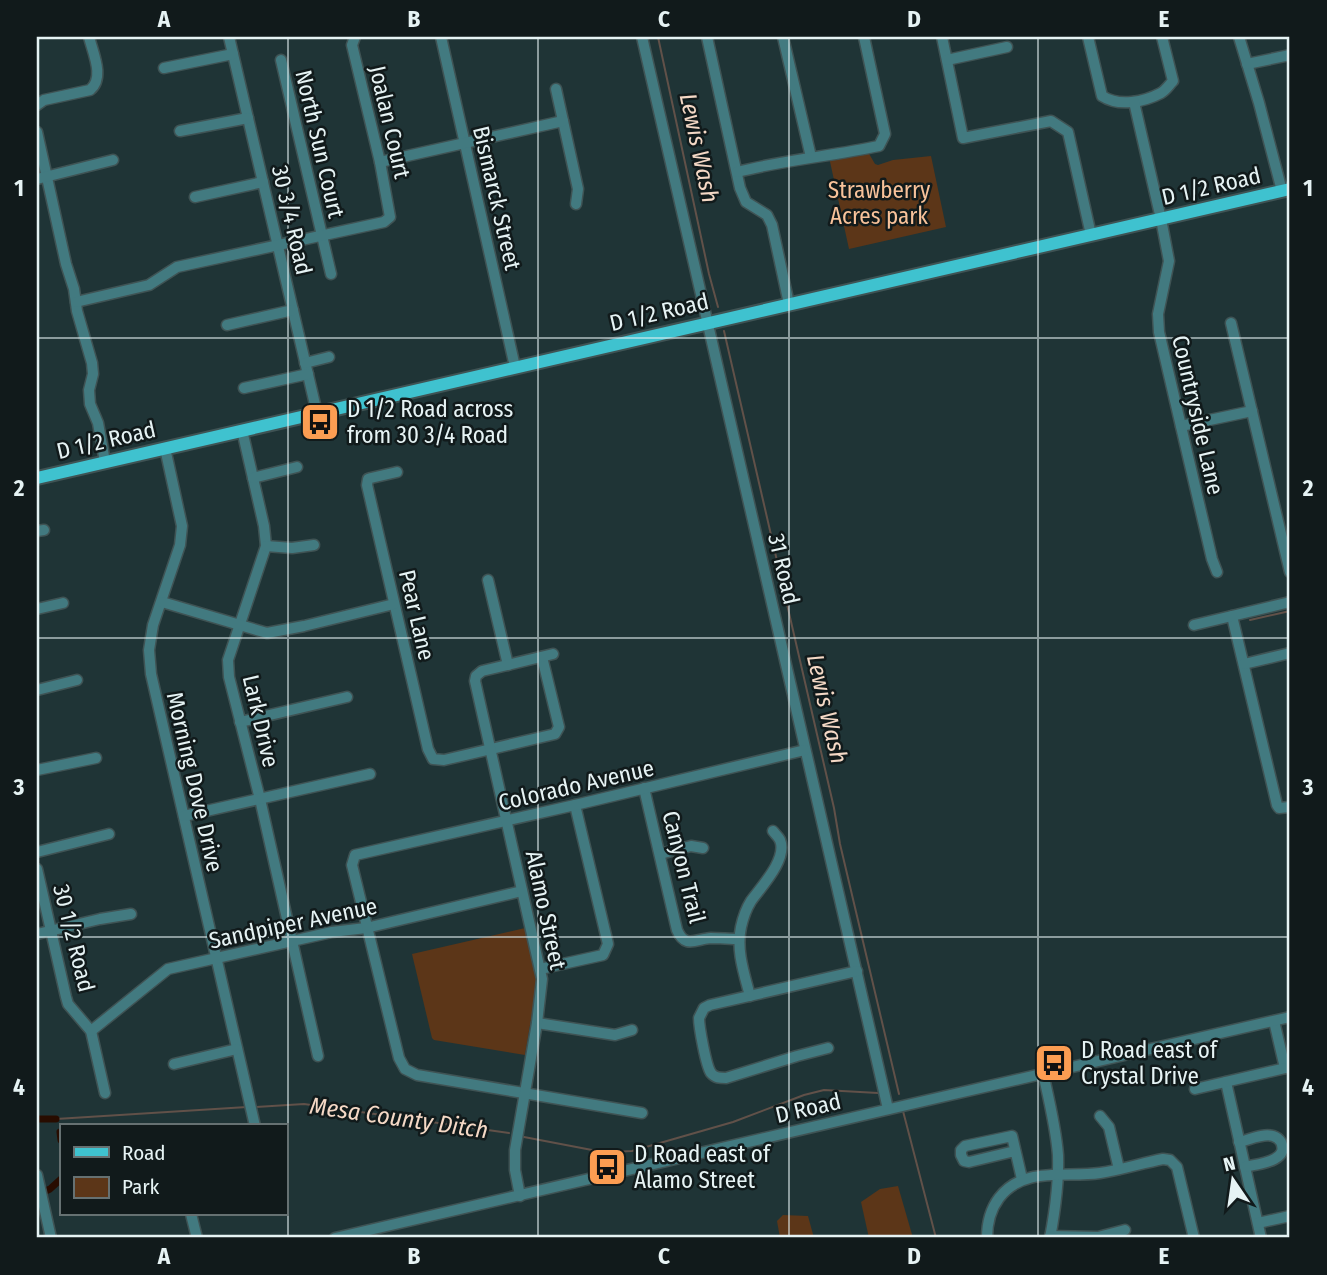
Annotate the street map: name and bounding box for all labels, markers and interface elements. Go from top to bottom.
text: A [157,5,171,33]
text: B [408,5,421,33]
text: C [658,5,670,33]
text: D [907,5,921,33]
text: E [1159,5,1170,33]
street label: Joalan Court [363,63,417,182]
street label: North Sun Court [289,67,351,221]
water label: Lewis Wash [674,91,724,205]
street label: Bismarck Street [467,123,527,273]
street label: D 1/2 Road [1159,161,1263,211]
street label: 30 3/4 Road [266,163,318,277]
text: 1 [14,174,24,202]
text: 1 [1303,174,1313,202]
park label: Strawberry Acres park [828,176,931,230]
street label: D 1/2 Road [607,287,711,337]
street label: Countryside Lane [1166,333,1230,497]
place label: D 1/2 Road across from 30 3/4 Road [347,395,513,449]
bus stop icon: D 1/2 Road across from 30 3/4 Road [299,401,341,443]
street label: D 1/2 Road [54,415,158,465]
text: 2 [13,474,25,502]
text: 2 [1302,474,1314,502]
street label: 31 Road [762,531,806,607]
street label: Pear Lane [393,567,441,663]
water label: Lewis Wash [801,652,853,766]
street label: Lark Drive [237,672,285,770]
street label: Morning Dove Drive [161,689,229,875]
street label: Colorado Avenue [495,753,657,817]
text: 3 [13,773,25,801]
text: 3 [1302,773,1314,801]
street label: Canyon Trail [657,808,711,926]
street label: Alamo Street [520,848,572,973]
street label: 30 1/2 Road [47,881,101,995]
street label: Sandpiper Avenue [206,891,380,955]
place label: D Road east of Crystal Drive [1081,1036,1219,1090]
bus stop icon: D Road east of Crystal Drive [1033,1042,1075,1084]
text: 4 [13,1073,25,1101]
text: 4 [1302,1073,1314,1101]
street label: D Road [772,1087,844,1129]
water label: Mesa County Ditch [308,1092,490,1144]
legend [60,1124,287,1216]
text: Road [122,1140,166,1166]
place label: D Road east of Alamo Street [634,1140,772,1194]
bus stop icon: D Road east of Alamo Street [586,1146,628,1188]
north arrow [1198,1146,1268,1216]
text: N [1221,1151,1237,1176]
text: Park [122,1174,160,1200]
text: A [157,1242,171,1270]
text: B [408,1242,421,1270]
text: C [658,1242,670,1270]
text: D [907,1242,921,1270]
text: E [1159,1242,1170,1270]

